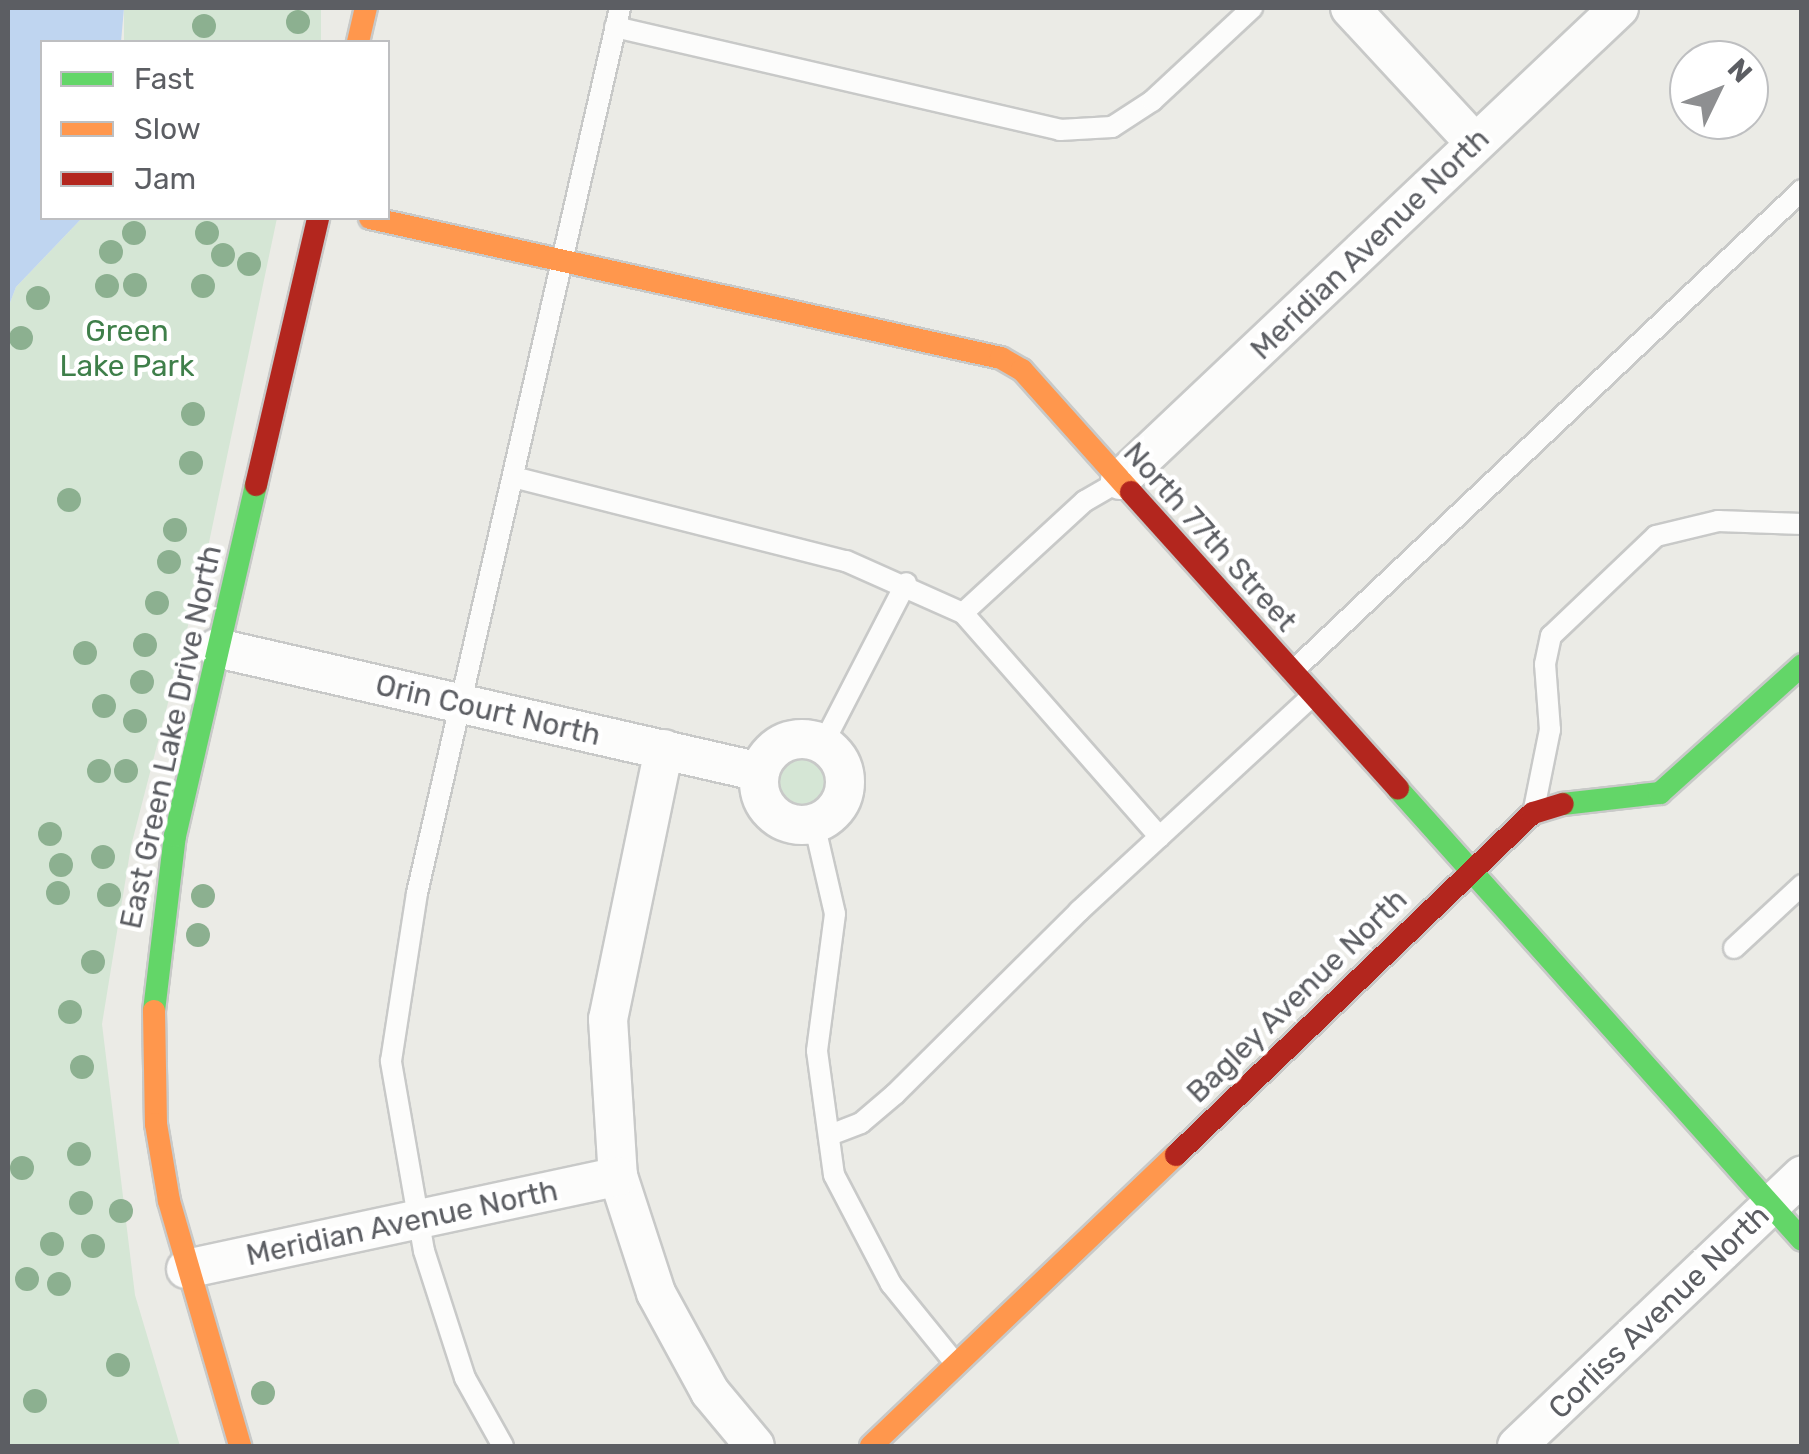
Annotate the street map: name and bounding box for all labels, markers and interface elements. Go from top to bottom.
legend [40,40,390,220]
north arrow [1669,40,1769,140]
text: N [1721,52,1759,89]
text: Fast [134,61,194,97]
text: Slow [134,111,201,147]
street label: Meridian Avenue North [1243,120,1497,368]
text: Jam [134,161,196,197]
park label: Green Lake Park [60,313,194,384]
street label: North 77th Street [1116,435,1304,639]
street label: East Green Lake Drive North [113,542,229,932]
street label: Orin Court North [372,667,604,753]
street label: Bagley Avenue North [1179,881,1415,1111]
street label: Meridian Avenue North [243,1172,561,1274]
street label: Corliss Avenue North [1541,1197,1777,1427]

